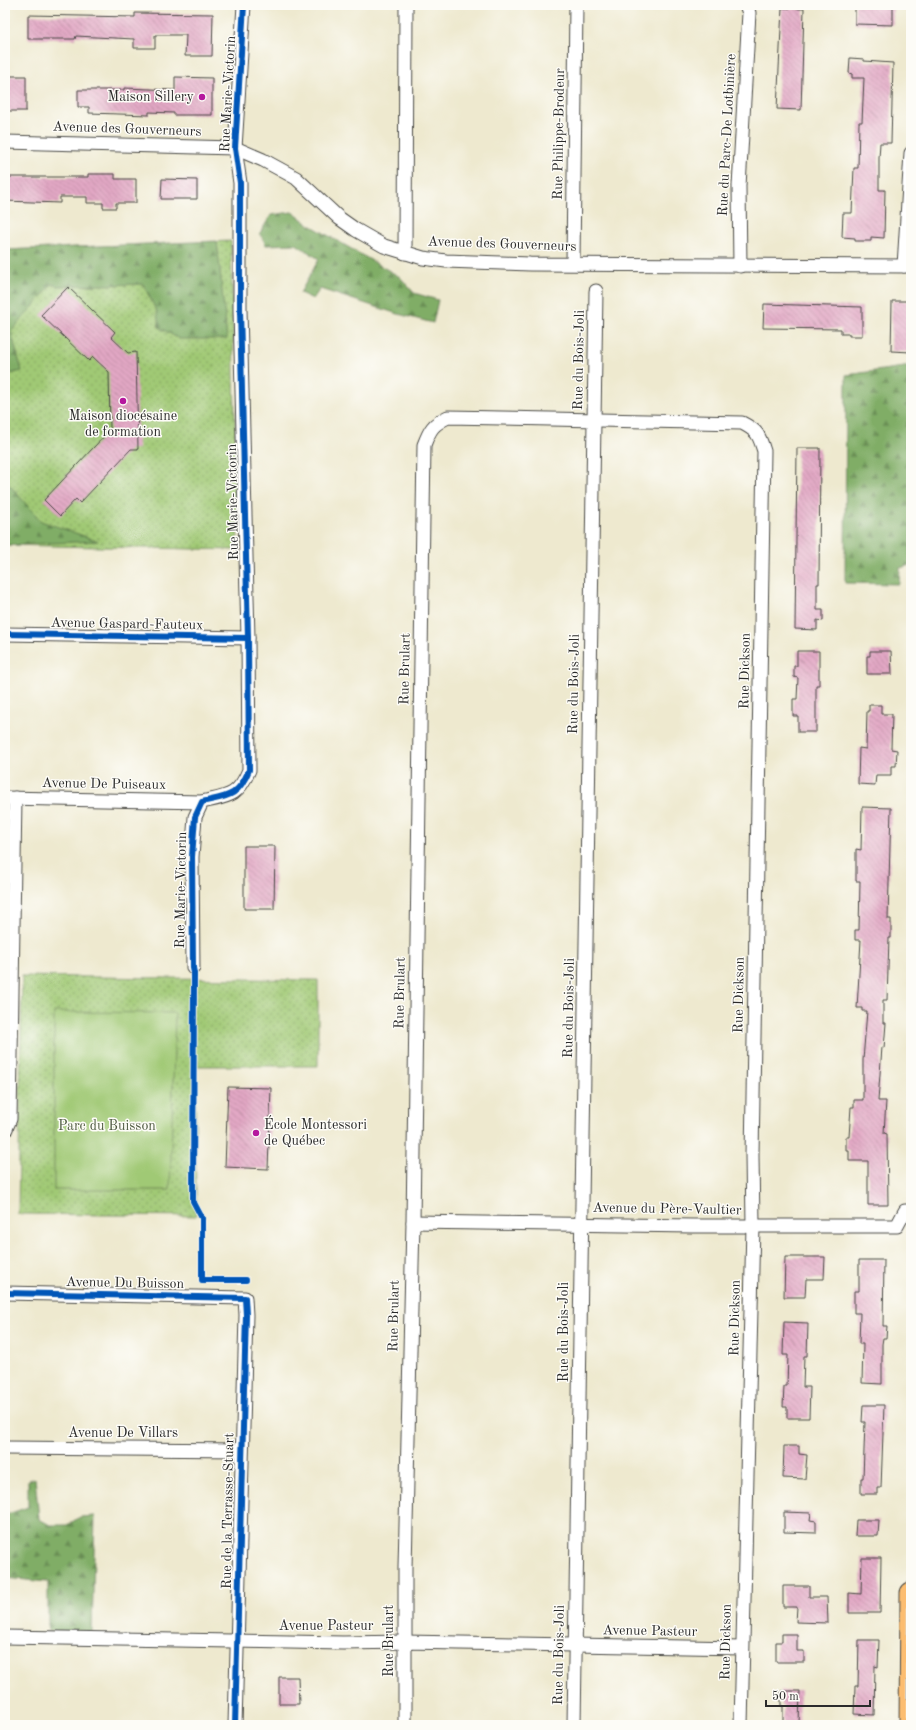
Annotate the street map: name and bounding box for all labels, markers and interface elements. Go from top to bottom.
street label: Rue Marie-Victorin [218,35,238,153]
street label: Rue du Parc-De Lotbinière [716,53,738,217]
street label: Rue Philippe-Brodeur [551,68,567,200]
place label: Maison Sillery [107,90,195,104]
marker: Maison Sillery [197,92,207,102]
street label: Avenue des Gouverneurs [52,119,202,139]
street label: Avenue des Gouverneurs [427,234,577,254]
street label: Rue du Bois-Joli [571,310,587,410]
marker: Maison diocésaine de formation [118,396,128,406]
place label: Maison diocésaine de formation [69,409,177,439]
street label: Rue Marie-Victorin [225,443,241,560]
street label: Avenue Gaspard-Fauteux [50,616,204,632]
street label: Rue Dickson [737,632,753,709]
street label: Rue Brulart [397,633,413,705]
street label: Rue du Bois-Joli [566,634,582,734]
street label: Avenue De Puiseaux [42,776,166,792]
street label: Rue Marie-Victorin [173,831,189,948]
street label: Rue Dickson [731,956,747,1033]
street label: Rue Brulart [392,957,408,1029]
street label: Rue du Bois-Joli [561,958,577,1058]
place label: École Montessori de Québec [264,1115,367,1148]
park label: Parc du Buisson [58,1119,156,1133]
marker: École Montessori de Québec [251,1128,261,1138]
street label: Avenue du Père-Vaultier [592,1201,742,1217]
street label: Avenue Du Buisson [66,1275,185,1291]
street label: Rue Dickson [727,1279,743,1356]
street label: Rue Brulart [386,1280,402,1352]
street label: Rue du Bois-Joli [557,1282,571,1382]
street label: Avenue De Villars [68,1426,178,1440]
street label: Rue de la Terrasse-Stuart [220,1433,236,1589]
street label: Rue Dickson [718,1603,734,1680]
street label: Rue Brulart [382,1605,396,1677]
street label: Rue du Bois-Joli [551,1605,567,1705]
street label: Avenue Pasteur [279,1619,374,1633]
street label: Avenue Pasteur [602,1623,698,1639]
scale bar [766,1682,870,1708]
text: 50 m [772,1690,799,1703]

